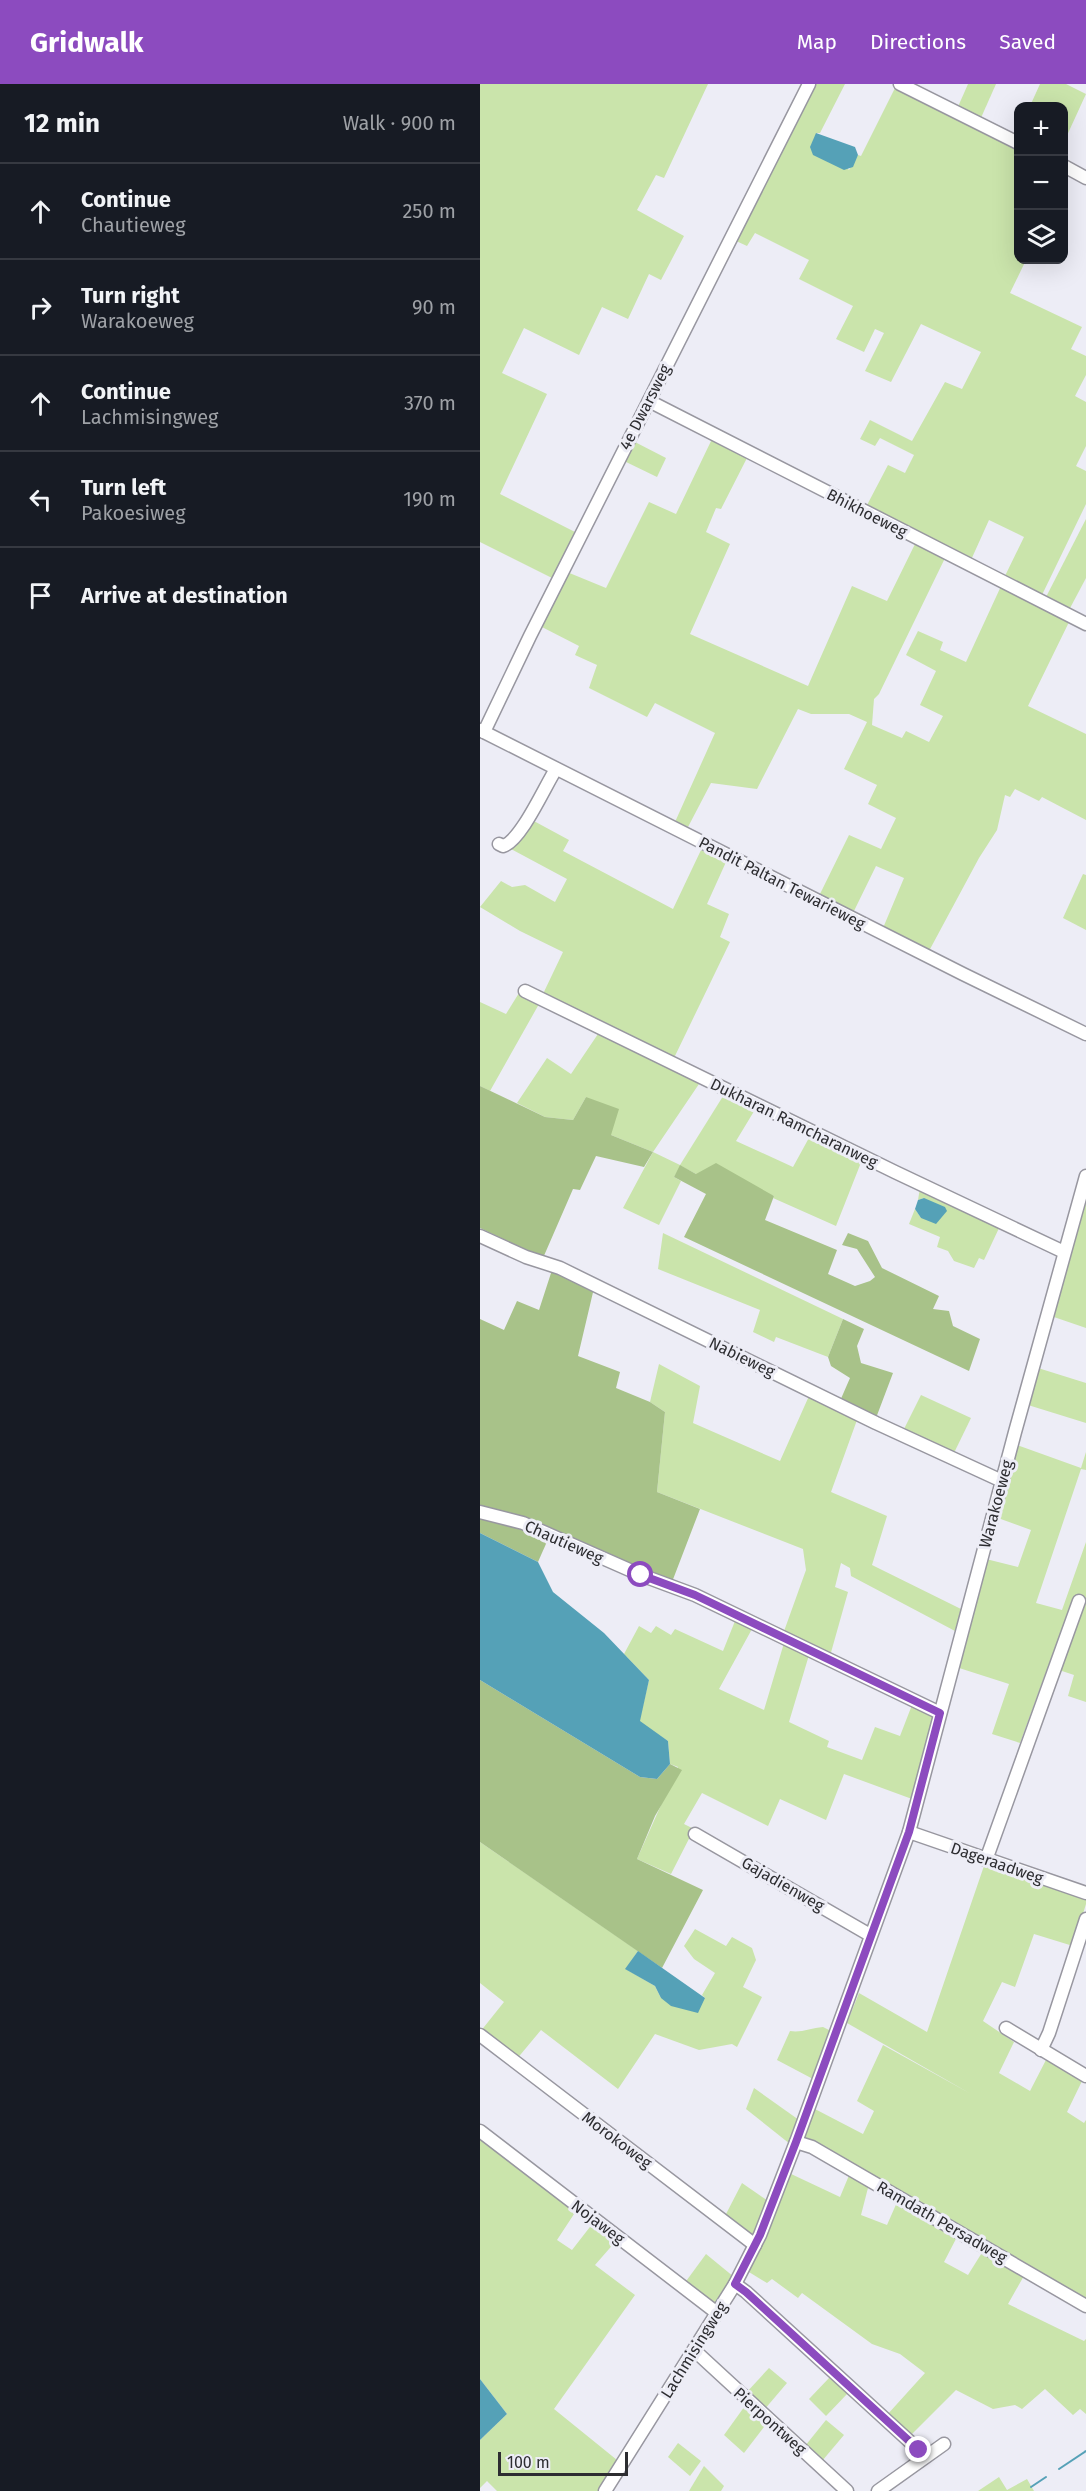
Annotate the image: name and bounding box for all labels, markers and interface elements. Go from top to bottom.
text: Gridwalk [30,26,143,59]
text: Map [797,29,837,55]
text: Directions [870,29,966,55]
text: Saved [999,29,1056,55]
map controls [1014,102,1068,264]
button: + [1014,102,1068,156]
text: 12 min [24,108,100,139]
text: Walk · 900 m [343,111,456,135]
button: − [1014,156,1068,210]
text: Continue [81,186,171,213]
icon: ahead [24,195,57,228]
text: 250 m [402,199,456,223]
button: layers [1014,210,1068,264]
text: Chautieweg [81,213,186,237]
text: Turn right [81,282,180,309]
icon: right [24,291,57,324]
text: 90 m [412,295,456,319]
text: Warakoeweg [81,309,194,333]
street label: 4e Dwarsweg [615,360,675,453]
text: Continue [81,378,171,405]
icon: ahead [24,387,57,420]
text: 370 m [404,391,456,415]
text: Lachmisingweg [81,405,218,429]
text: Turn left [81,474,166,501]
icon: left [24,483,57,516]
street label: Bhikhoeweg [824,485,911,542]
text: 190 m [403,487,456,511]
text: Pakoesiweg [81,501,186,525]
icon: arrive [24,579,57,612]
text: Arrive at destination [81,582,288,609]
street label: Pandit Paltan Tewarieweg [696,833,869,934]
street label: Dukharan Ramcharanweg [707,1074,881,1172]
street label: Nabieweg [706,1333,779,1381]
street label: Warakoeweg [975,1457,1017,1550]
street label: Chautieweg [522,1516,607,1568]
route start [627,1561,653,1587]
street label: Dageraadweg [948,1838,1046,1888]
street label: Gajadienweg [738,1853,828,1916]
street label: Morokoweg [578,2108,656,2173]
street label: Ramdath Persadweg [874,2177,1011,2267]
street label: Nojaweg [568,2196,629,2249]
street label: Lachmisingweg [657,2298,732,2402]
street label: Pierpontweg [730,2383,811,2459]
route end [905,2436,931,2462]
scale bar [498,2449,628,2476]
text: 100 m [507,2453,550,2472]

